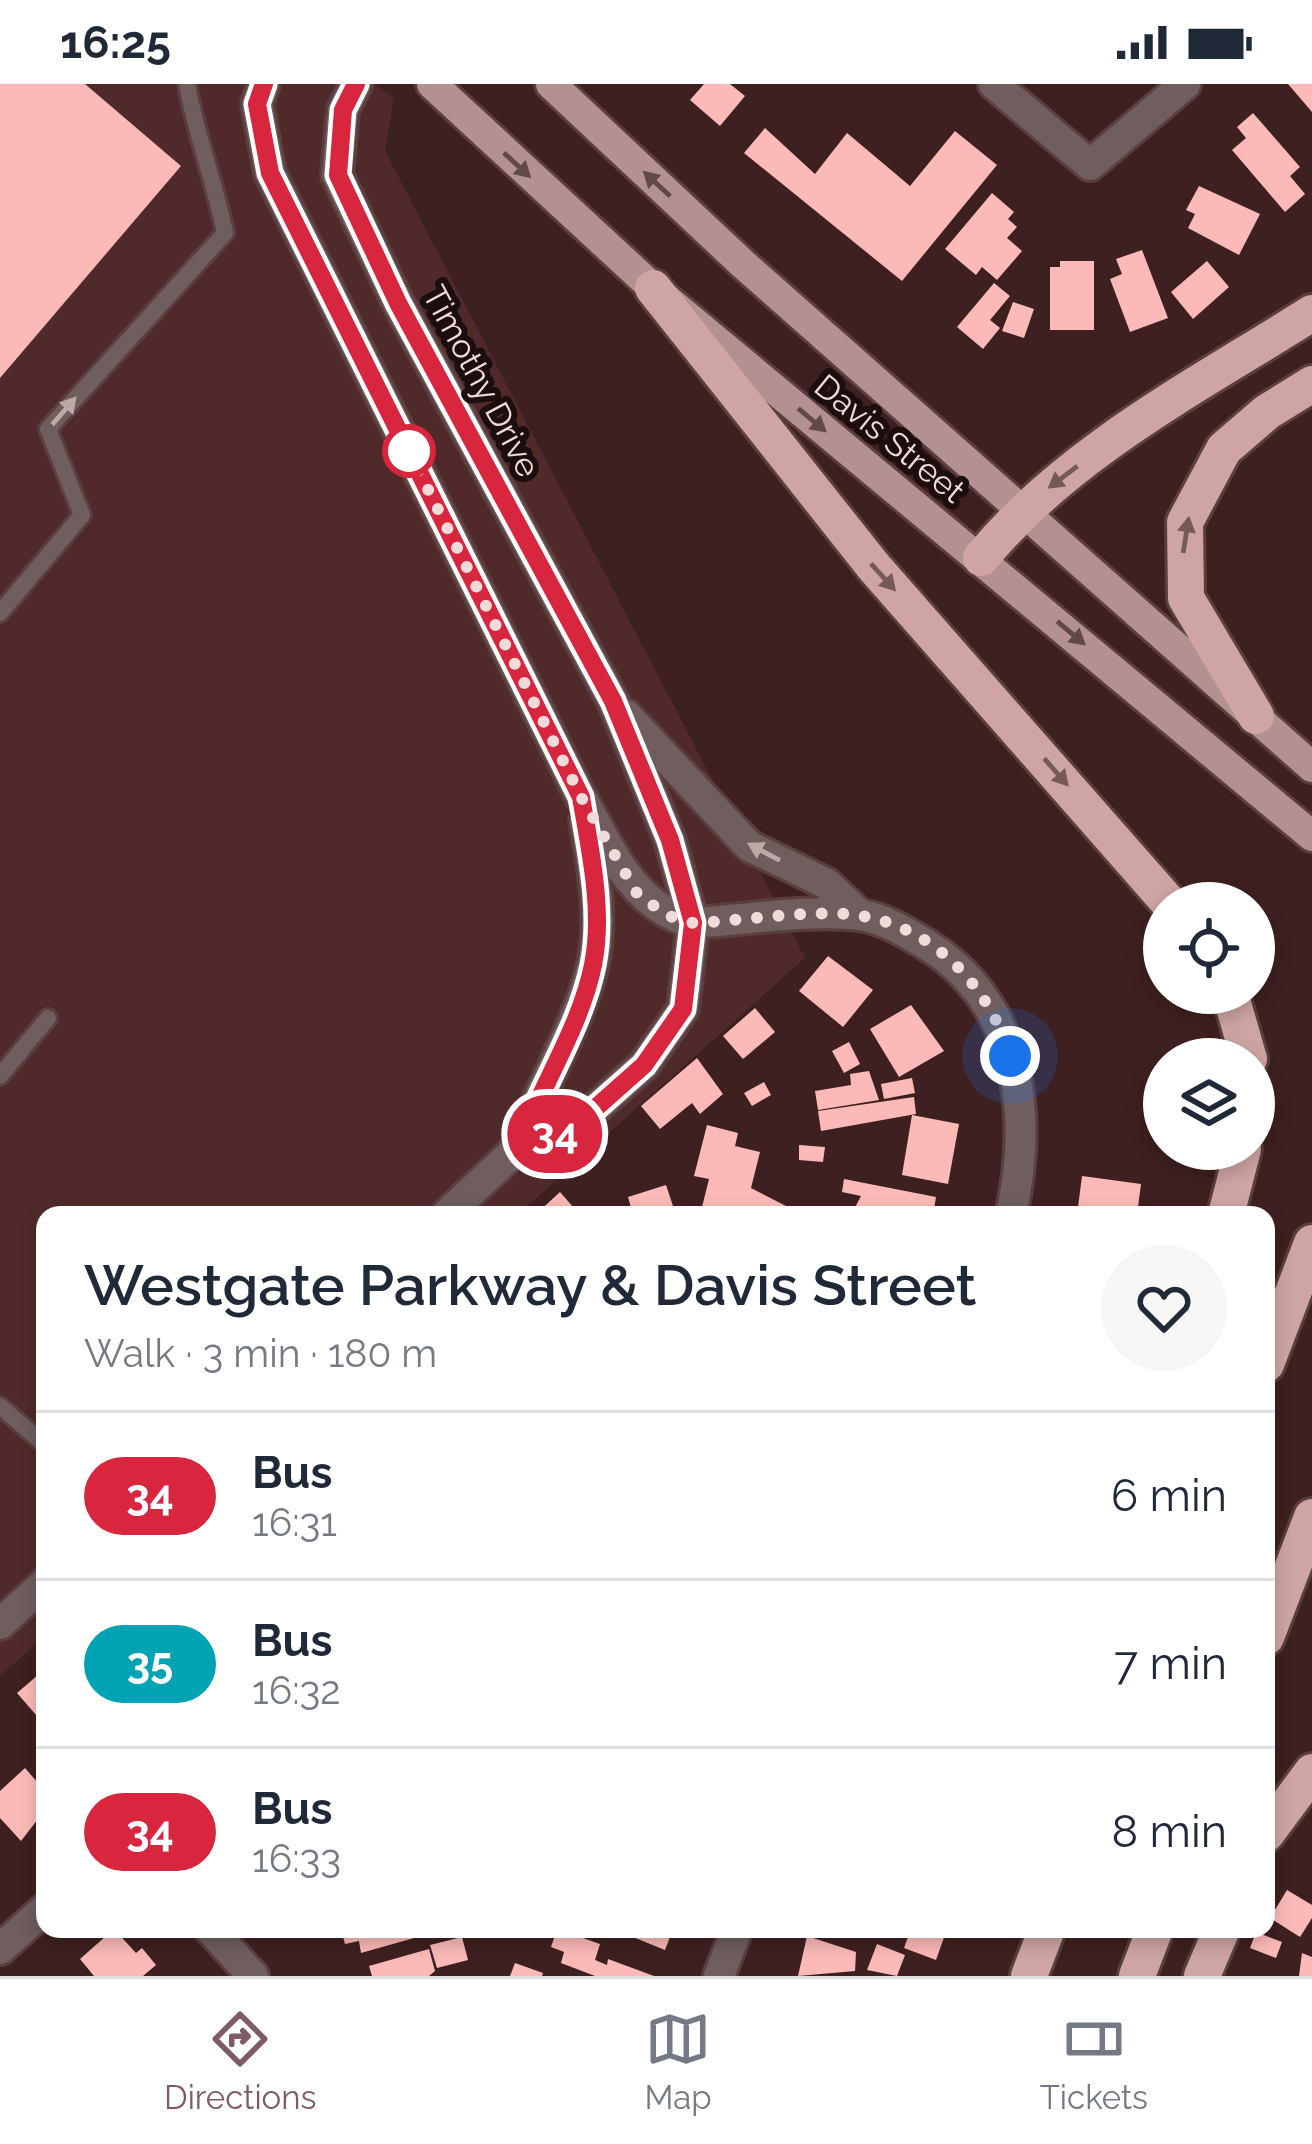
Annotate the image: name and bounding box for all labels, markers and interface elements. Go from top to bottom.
text: 16:25 [60,16,171,69]
one-way arrow [502,150,531,178]
one-way arrow [643,170,672,198]
street label: Timothy Drive [415,279,548,484]
street label: Davis Street [807,366,973,511]
one-way arrow [51,396,77,426]
one-way arrow [796,407,827,432]
unlabelled marker [384,426,434,476]
one-way arrow [1047,464,1078,488]
one-way arrow [1177,516,1195,554]
one-way arrow [869,562,896,591]
one-way arrow [1056,619,1086,645]
one-way arrow [1042,757,1069,787]
one-way arrow [746,842,781,863]
map controls [1143,882,1275,1170]
button: locate [1143,882,1275,1014]
your location [980,1026,1040,1086]
button: layers [1143,1038,1275,1170]
line badge: 34 [501,1095,609,1173]
text: 34 [531,1109,579,1158]
button: heart [1101,1245,1227,1371]
text: Westgate Parkway & Davis Street [84,1251,977,1318]
text: Walk · 3 min · 180 m [84,1330,437,1376]
text: Bus [252,1446,333,1499]
text: 6 min [1111,1469,1227,1522]
text: 34 [126,1471,174,1520]
text: 16:31 [252,1499,337,1545]
text: Bus [252,1614,333,1667]
text: 7 min [1114,1637,1227,1690]
text: 35 [127,1639,173,1688]
text: 16:32 [252,1667,341,1713]
text: Bus [252,1782,333,1835]
text: 8 min [1111,1805,1227,1858]
text: 34 [126,1807,174,1856]
text: 16:33 [252,1835,341,1881]
tab: Directions [164,2006,316,2117]
tab: Map [645,2006,712,2117]
tab: Tickets [1040,2006,1148,2117]

